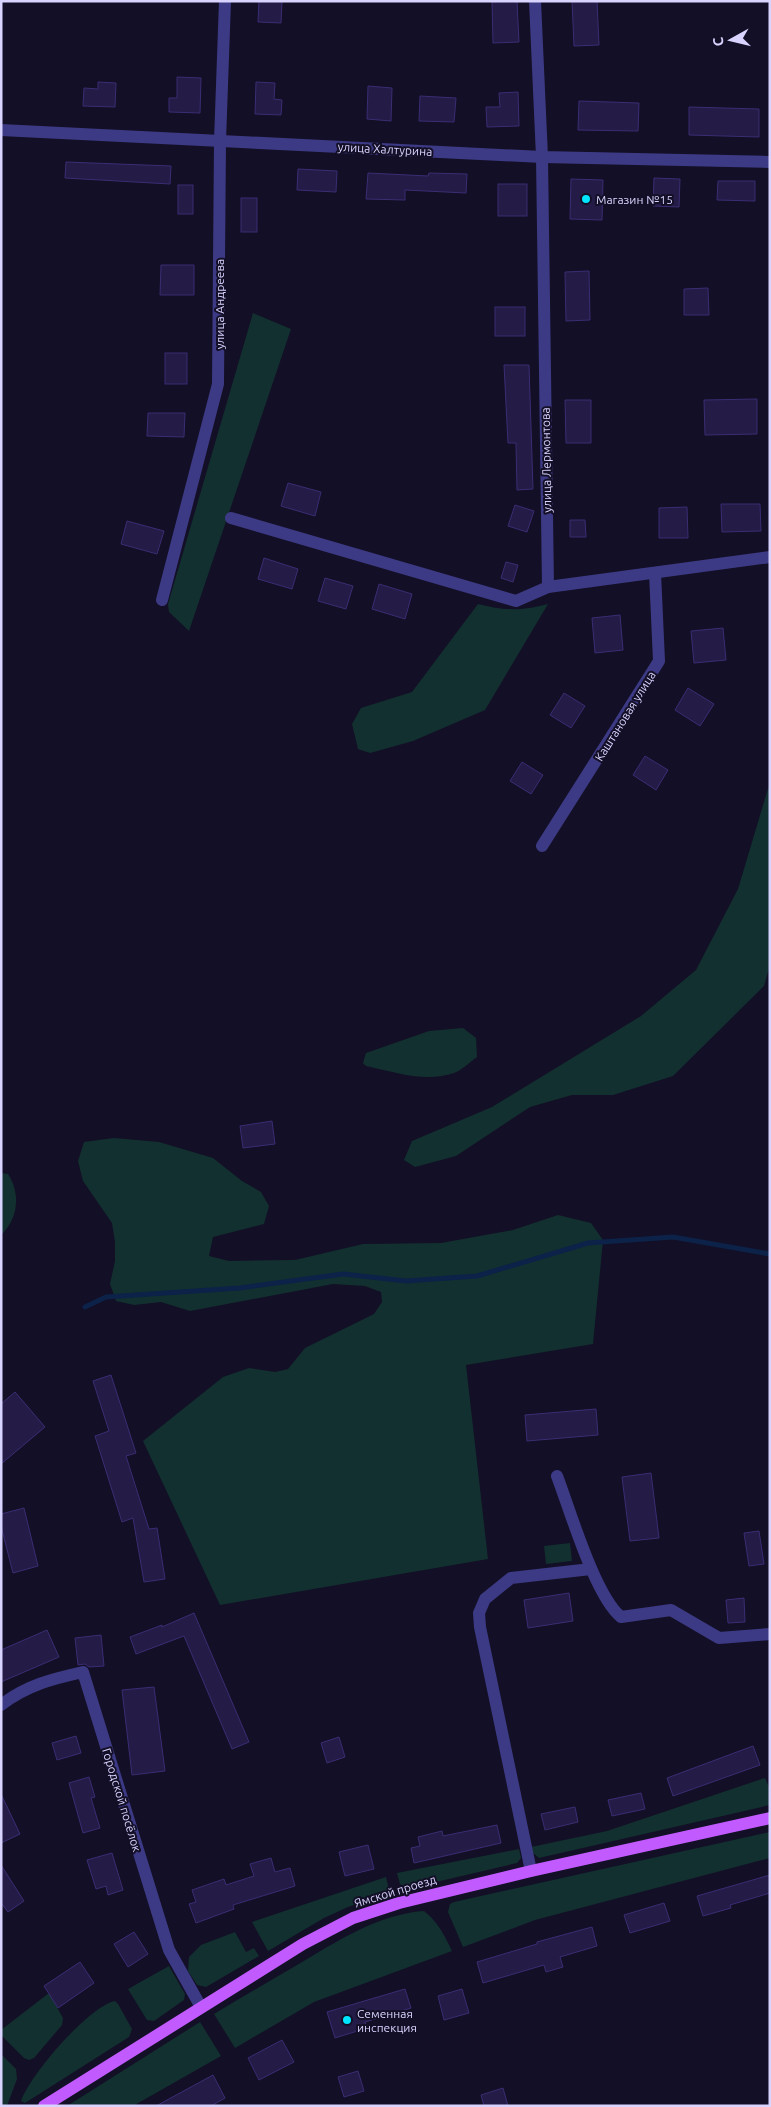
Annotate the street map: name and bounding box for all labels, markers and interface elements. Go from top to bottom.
north arrow [706,15,756,65]
text: С [710,36,727,47]
street label: улица Халтурина [337,140,433,158]
marker: Магазин №15 [580,193,592,205]
place label: Магазин №15 [596,193,673,206]
street label: улица Андреева [213,259,226,349]
street label: улица Лермонтова [539,407,553,513]
street label: Каштановая улица [592,669,658,763]
street label: Городской посёлок [100,1747,144,1853]
street label: Ямской проезд [352,1872,438,1910]
place label: Семенная инспекция [357,2007,417,2034]
marker: Семенная инспекция [341,2014,353,2026]

